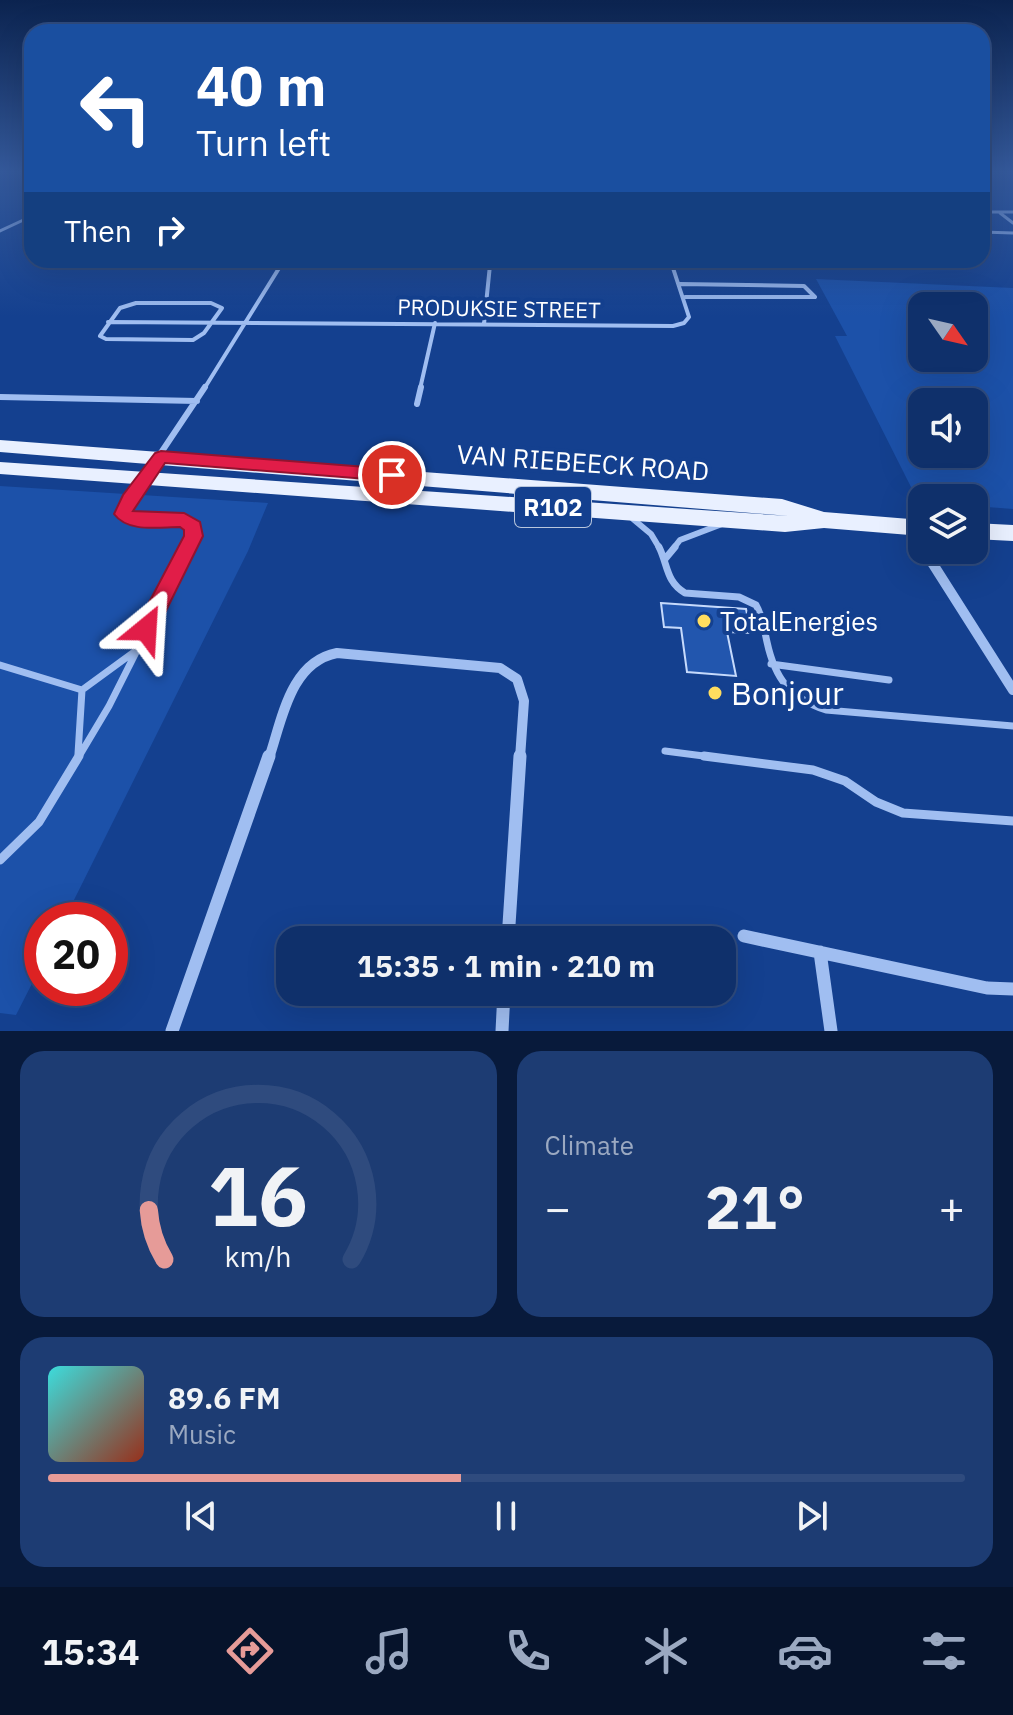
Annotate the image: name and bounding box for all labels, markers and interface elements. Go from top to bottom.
text: 40 m [196,49,326,121]
icon: left [64,56,168,160]
text: Turn left [196,119,331,166]
icon: right [148,208,192,252]
text: Then [64,211,132,250]
street label: PRODUKSIE STREET [397,292,601,324]
north arrow [908,292,988,372]
map controls [908,292,988,564]
button: sound [908,388,988,468]
street label: VAN RIEBEECK ROAD [456,436,710,488]
pin [358,441,426,509]
icon: arrive [370,453,414,497]
button: layers [908,484,988,564]
road number: R102 [515,487,591,527]
position arrow [104,587,188,671]
place label: TotalEnergies [720,604,878,638]
marker: TotalEnergies [695,612,713,630]
place label: Bonjour [731,672,844,714]
marker: Bonjour [706,684,724,702]
speed limit sign: 20 [24,902,128,1006]
text: 15:35 · 1 min · 210 m [357,946,655,985]
text: Climate [545,1128,634,1162]
text: 16 [208,1141,308,1249]
text: 21° [705,1167,805,1246]
text: − [545,1179,571,1236]
text: + [939,1179,965,1236]
text: km/h [225,1238,292,1275]
text: 89.6 FM [168,1378,281,1417]
text: Music [168,1417,236,1451]
icon: previous [179,1494,223,1538]
icon: pause [484,1494,528,1538]
icon: next [790,1494,834,1538]
icon: directions [222,1623,278,1679]
icon: music [361,1623,417,1679]
icon: phone [500,1623,556,1679]
icon: climate [638,1623,694,1679]
icon: car [777,1623,833,1679]
icon: filters [916,1623,972,1679]
text: 15:34 [41,1628,140,1675]

